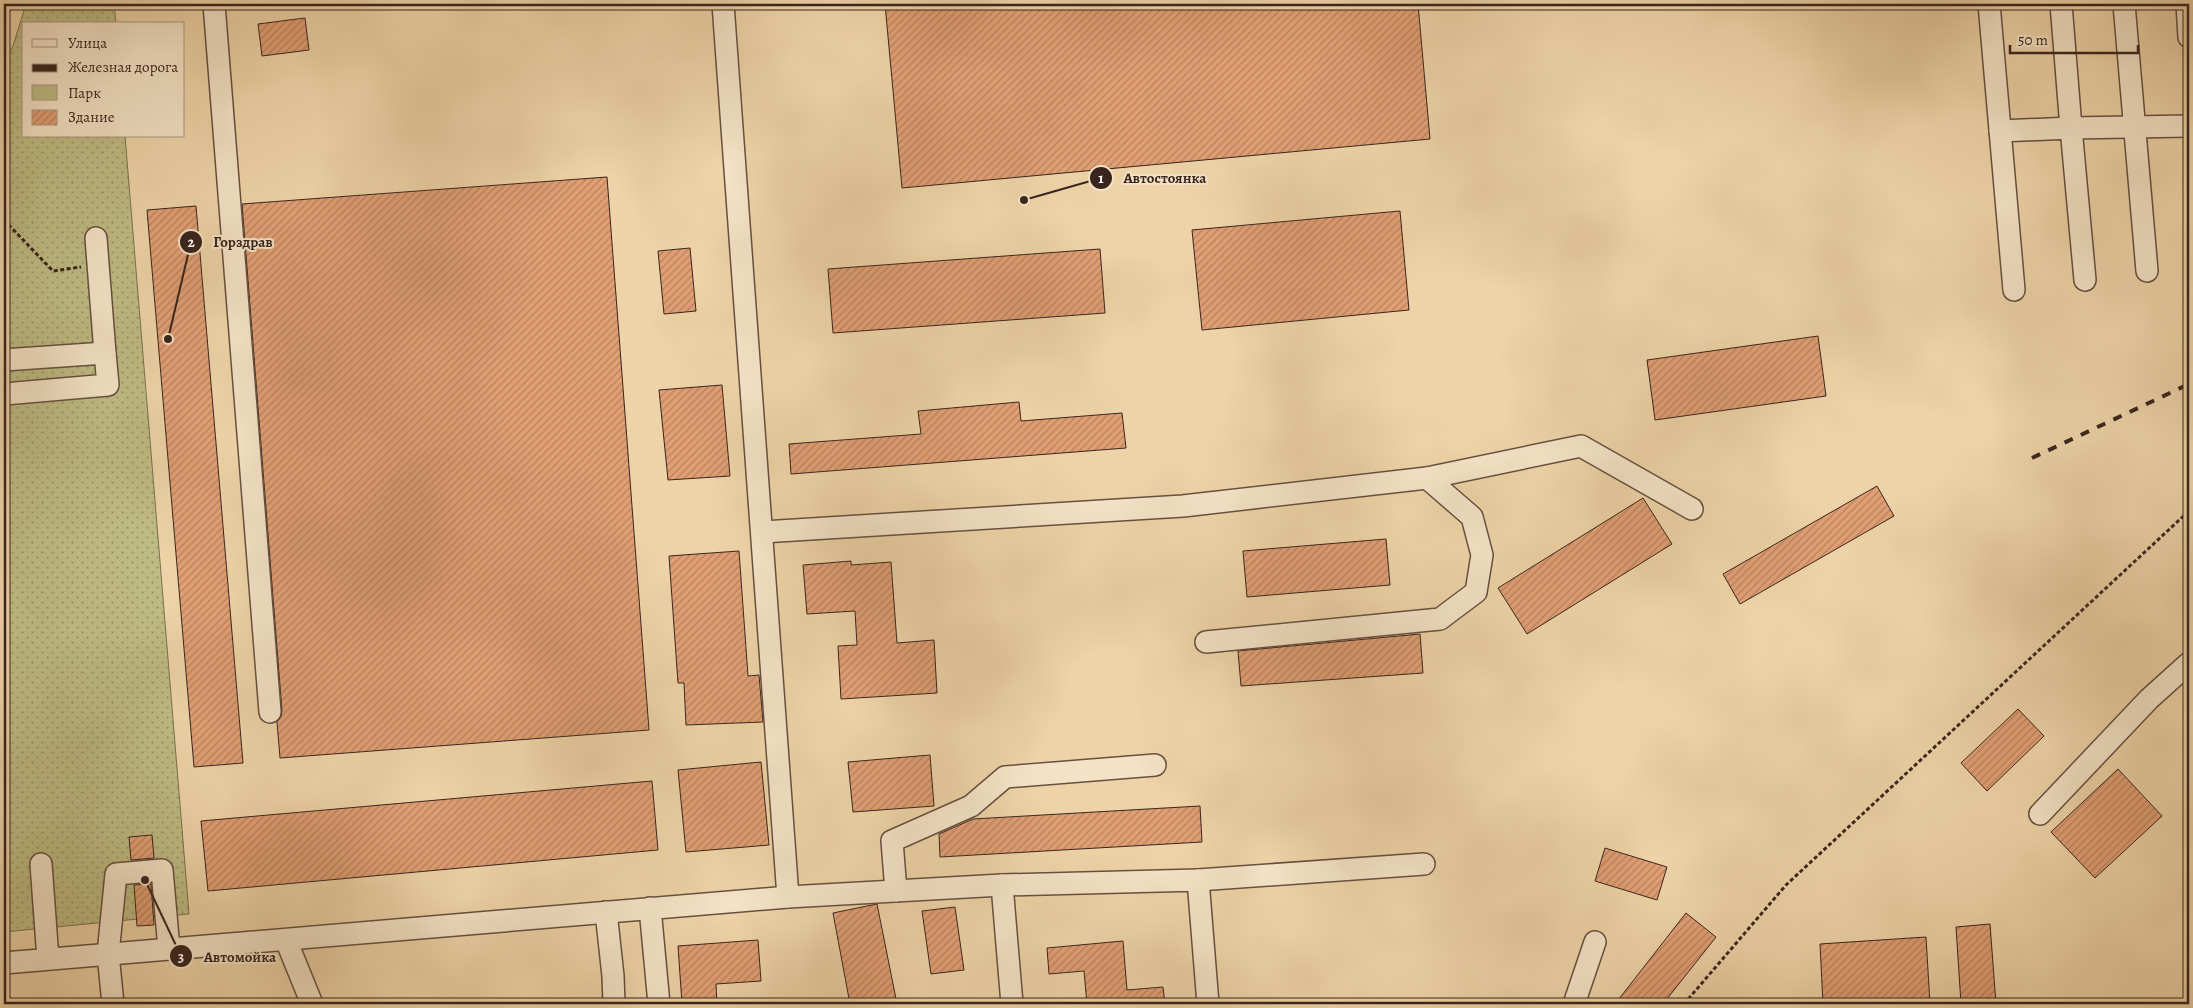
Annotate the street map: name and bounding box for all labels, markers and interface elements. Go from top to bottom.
legend [22,22,185,138]
scale bar [2010,22,2138,54]
text: 50 m [2018,30,2048,50]
text: Улица [68,33,107,53]
text: Железная дорога [68,57,178,77]
text: Парк [68,83,101,103]
text: Здание [68,107,115,127]
callout: Автостоянка [1089,163,1217,193]
text: 1 [1098,168,1104,188]
text: Автостоянка [1123,168,1207,188]
callout: Горздрав [178,227,283,257]
text: 2 [187,232,195,252]
text: Горздрав [213,232,273,252]
callout: Автомойка [169,941,286,971]
text: 3 [178,947,184,967]
text: Автомойка [203,947,277,967]

